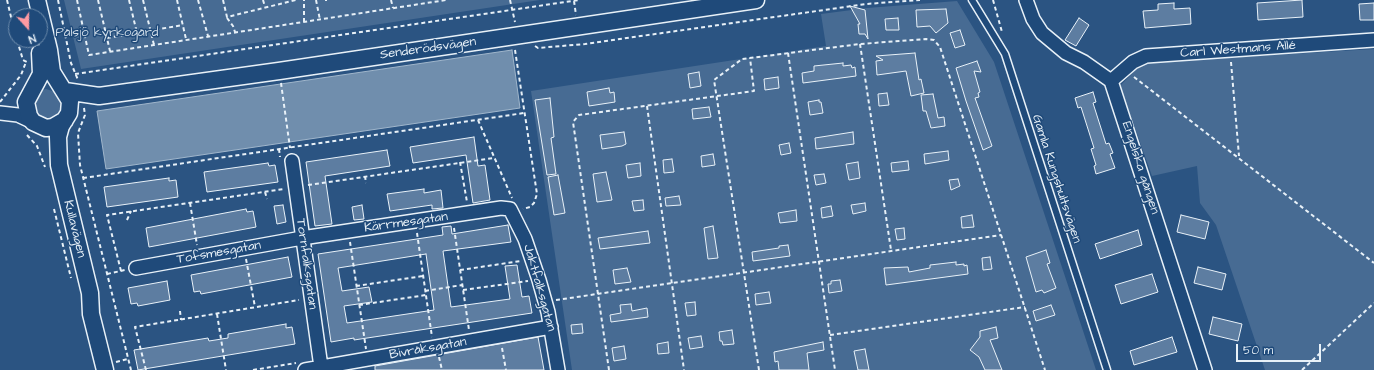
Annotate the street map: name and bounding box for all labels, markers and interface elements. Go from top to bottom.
north arrow [8,8,48,48]
park label: Pålsjö kyrkogård [55,25,159,41]
text: N [26,30,38,47]
street label: Senderödsvägen [379,35,477,63]
street label: Carl Westmans Allé [1180,38,1296,62]
street label: Gamla Kungshultsvägen [1028,113,1084,245]
street label: Engelska gången [1118,120,1162,216]
street label: Kullavägen [59,199,89,259]
street label: Kärrmesgatan [363,209,449,237]
street label: Tornfalksgatan [292,218,320,310]
street label: Tofsmesgatan [176,238,262,268]
street label: Jaktfalksgatan [519,243,559,333]
street label: Bivråksgatan [388,335,468,363]
scale bar [1238,336,1323,362]
text: 50 m [1243,342,1273,359]

